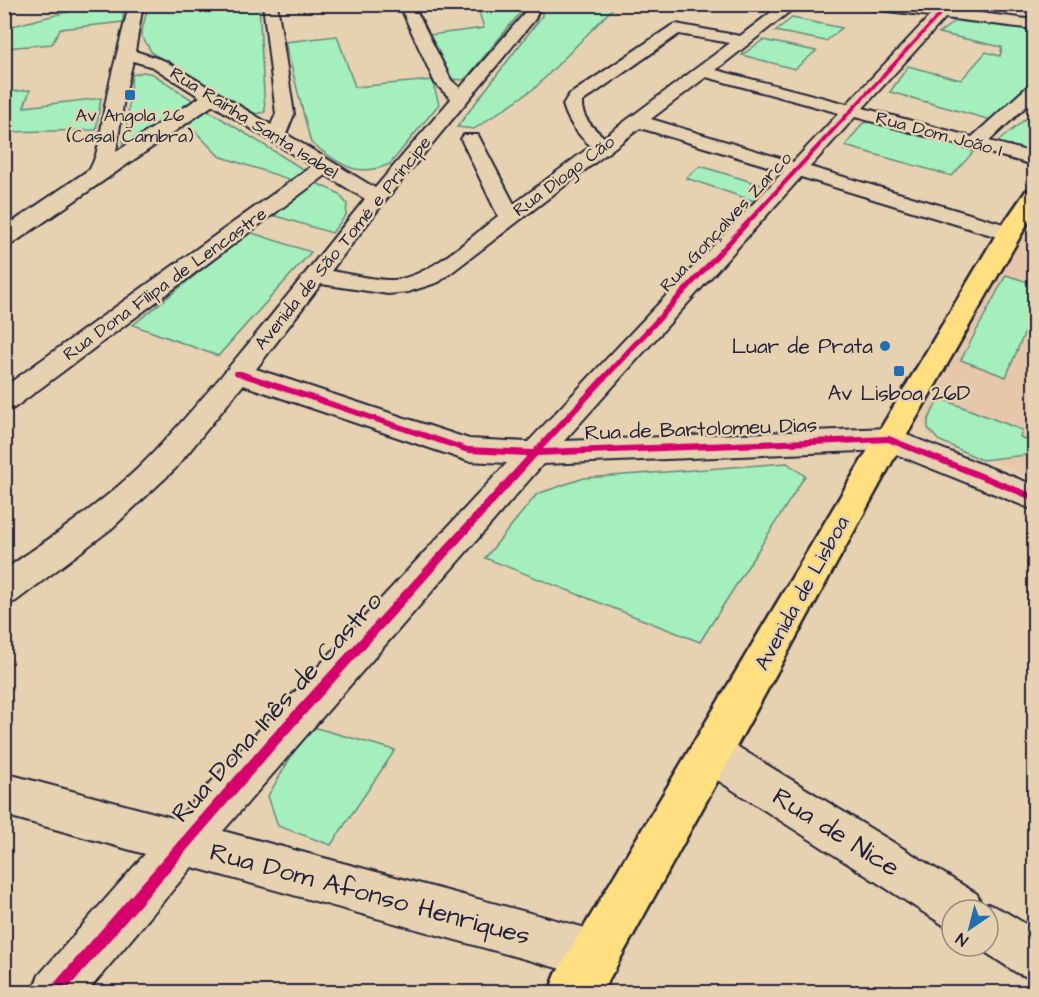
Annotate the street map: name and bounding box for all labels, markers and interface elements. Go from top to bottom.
street label: Rua Rainha Santa Isabel [165,61,343,185]
marker: Av Angola 26 (Casal Cambra) [123,88,137,102]
place label: Av Angola 26 (Casal Cambra) [67,103,193,149]
street label: Rua Dom João I [873,105,1005,163]
street label: Rua Diogo Cão [508,129,621,223]
street label: Avenida de São Tomé e Príncipe [249,131,437,355]
street label: Rua Gonçalves Zarco [654,146,798,298]
street label: Rua Dona Filipa de Lencastre [58,201,272,367]
place label: Luar de Prata [732,332,873,361]
marker: Luar de Prata [878,339,892,353]
marker: Av Lisboa 26D [892,364,906,378]
place label: Av Lisboa 26D [828,379,971,408]
street label: Rua de Bartolomeu Dias [584,410,818,448]
street label: Avenida de Lisboa [748,510,857,675]
street label: Rua Dona Inês de Castro [163,583,391,830]
street label: Rua de Nice [765,779,907,885]
street label: Rua Dom Afonso Henriques [206,834,534,954]
north arrow [940,898,1000,958]
text: N [952,928,972,951]

